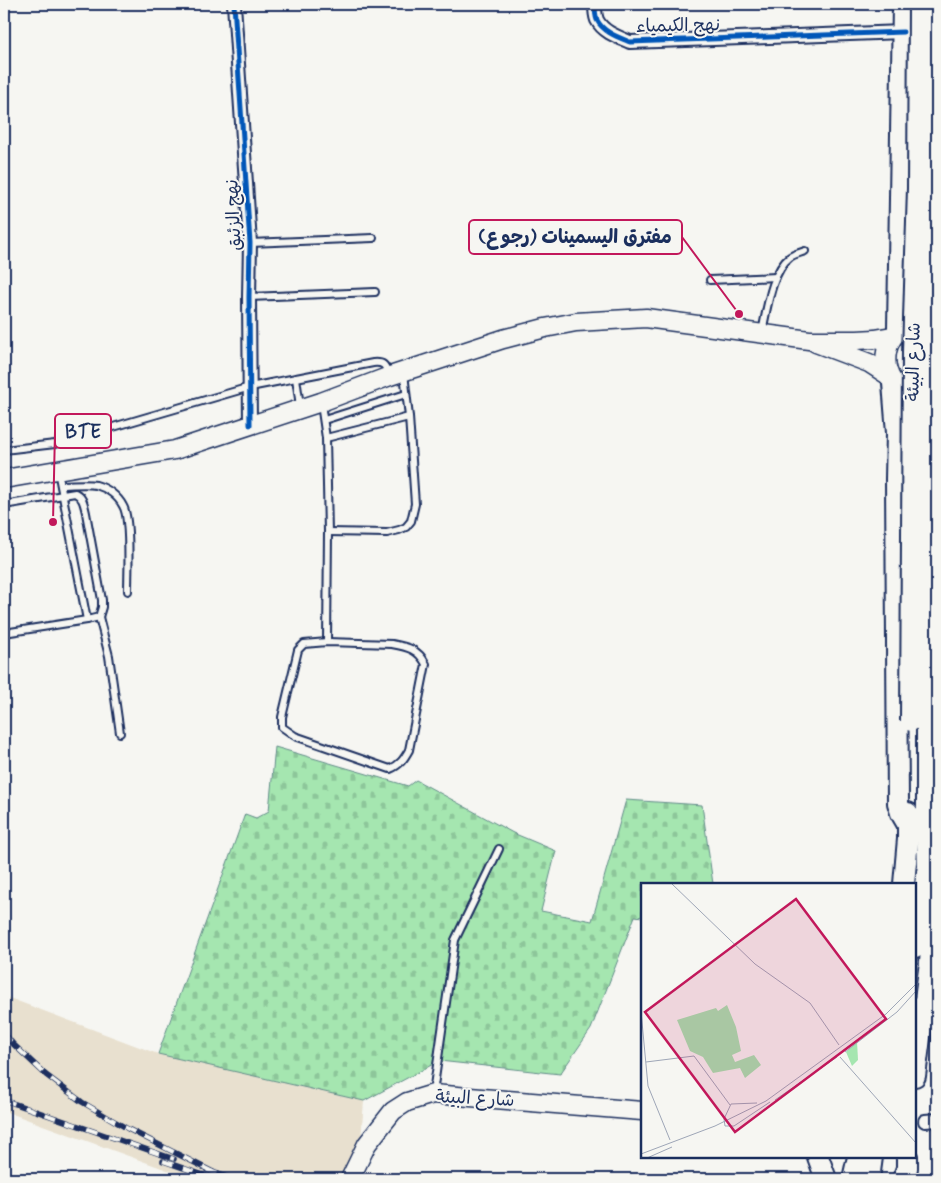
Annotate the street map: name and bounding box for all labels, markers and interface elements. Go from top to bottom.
street label: نهج الكيمياء [636,13,720,39]
street label: نهج الزئبق [220,179,248,251]
callout: مفترق اليسمينات (رجوع) [469,220,682,254]
text: مفترق اليسمينات (رجوع) [478,225,672,250]
street label: شارع البيئة [901,322,927,402]
callout: BTE [55,414,111,448]
text: BTE [65,420,101,445]
inset map [641,883,916,1158]
street label: شارع البيئة [435,1085,515,1113]

